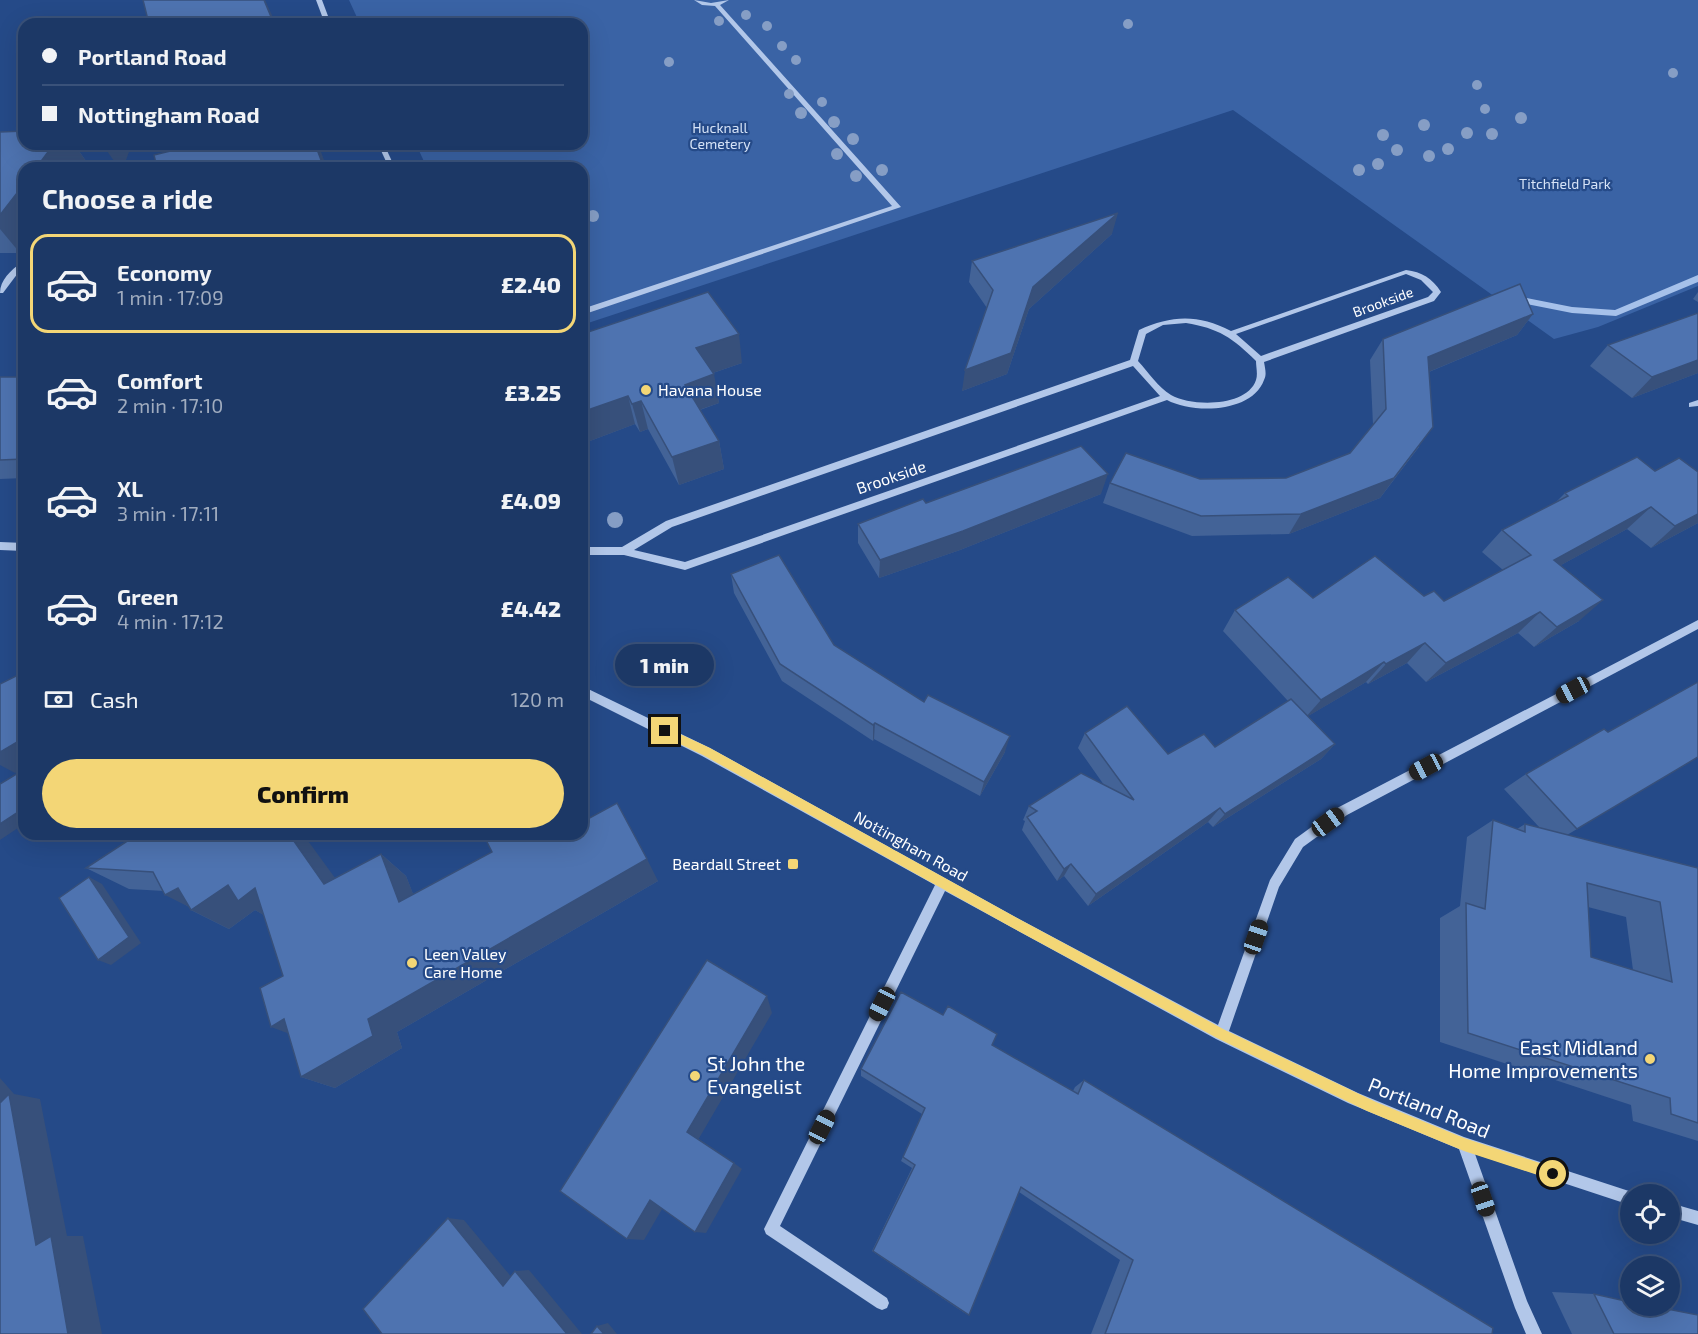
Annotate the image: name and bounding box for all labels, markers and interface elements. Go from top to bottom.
text: Portland Road [78,43,227,69]
text: Nottingham Road [78,101,260,127]
park label: Hucknall Cemetery [689,119,751,152]
park label: Titchfield Park [1519,175,1611,192]
text: Choose a ride [42,182,213,214]
icon: car [45,257,99,311]
text: Economy [117,259,212,285]
text: £2.40 [501,271,561,297]
street label: Brookside [1350,283,1415,320]
text: 1 min · 17:09 [117,285,224,309]
icon: car [45,365,99,419]
text: Comfort [117,367,202,393]
text: £3.25 [504,379,561,405]
place label: Havana House [658,380,762,399]
marker: Havana House [639,383,653,397]
text: 2 min · 17:10 [117,393,223,417]
street label: Brookside [854,456,928,497]
icon: car [45,473,99,527]
text: XL [117,475,143,501]
text: £4.09 [501,487,561,513]
text: 3 min · 17:11 [117,501,219,525]
icon: car [45,581,99,635]
text: Green [117,583,179,609]
text: £4.42 [501,595,561,621]
text: 4 min · 17:12 [117,609,224,633]
callout: 1 min [616,644,714,686]
text: 1 min [640,653,689,677]
car [1553,674,1593,706]
icon: cash [42,683,75,716]
text: Cash [90,686,139,712]
text: 120 m [511,687,564,711]
route end [651,717,678,744]
car [1406,751,1446,783]
button: Confirm [42,759,564,828]
car [1308,804,1348,840]
street label: Nottingham Road [851,806,971,885]
place label: Beardall Street [672,854,781,873]
marker: Beardall Street [786,857,800,871]
car [1242,917,1270,957]
place label: Leen Valley Care Home [424,944,507,981]
marker: Leen Valley Care Home [405,956,419,970]
car [866,984,898,1024]
place label: East Midland Home Improvements [1448,1035,1638,1082]
place label: St John the Evangelist [707,1051,805,1098]
marker: East Midland Home Improvements [1643,1052,1657,1066]
marker: St John the Evangelist [688,1069,702,1083]
street label: Portland Road [1365,1072,1494,1142]
car [806,1107,838,1147]
route start [1539,1160,1566,1187]
car [1469,1179,1497,1219]
map controls [1620,1184,1680,1316]
button: locate [1620,1184,1680,1244]
button: layers [1620,1256,1680,1316]

